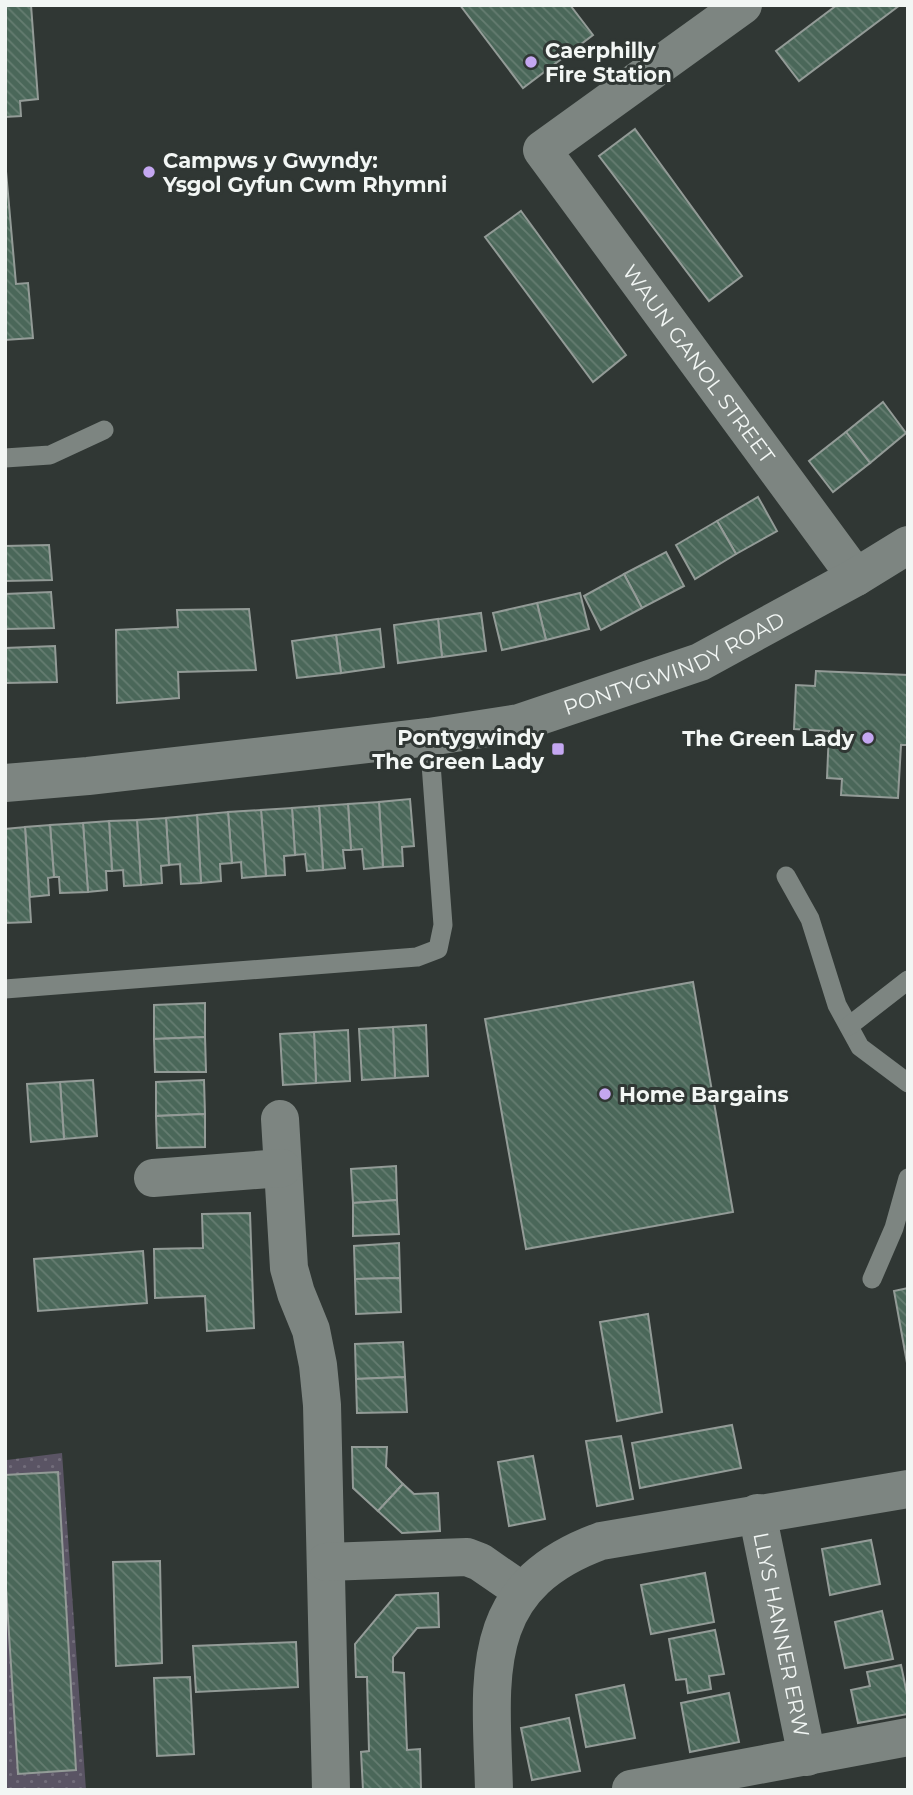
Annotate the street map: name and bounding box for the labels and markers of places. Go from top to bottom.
place label: Caerphilly Fire Station [545,38,672,87]
marker: Caerphilly Fire Station [523,54,539,70]
place label: Campws y Gwyndy: Ysgol Gyfun Cwm Rhymni [162,148,447,197]
marker: Campws y Gwyndy: Ysgol Gyfun Cwm Rhymni [141,164,157,180]
place label: Pontygwindy The Green Lady [372,725,544,774]
place label: The Green Lady [682,726,854,751]
marker: The Green Lady [860,730,876,746]
marker: Pontygwindy The Green Lady [550,741,566,757]
place label: Home Bargains [619,1082,789,1107]
marker: Home Bargains [597,1086,613,1102]

